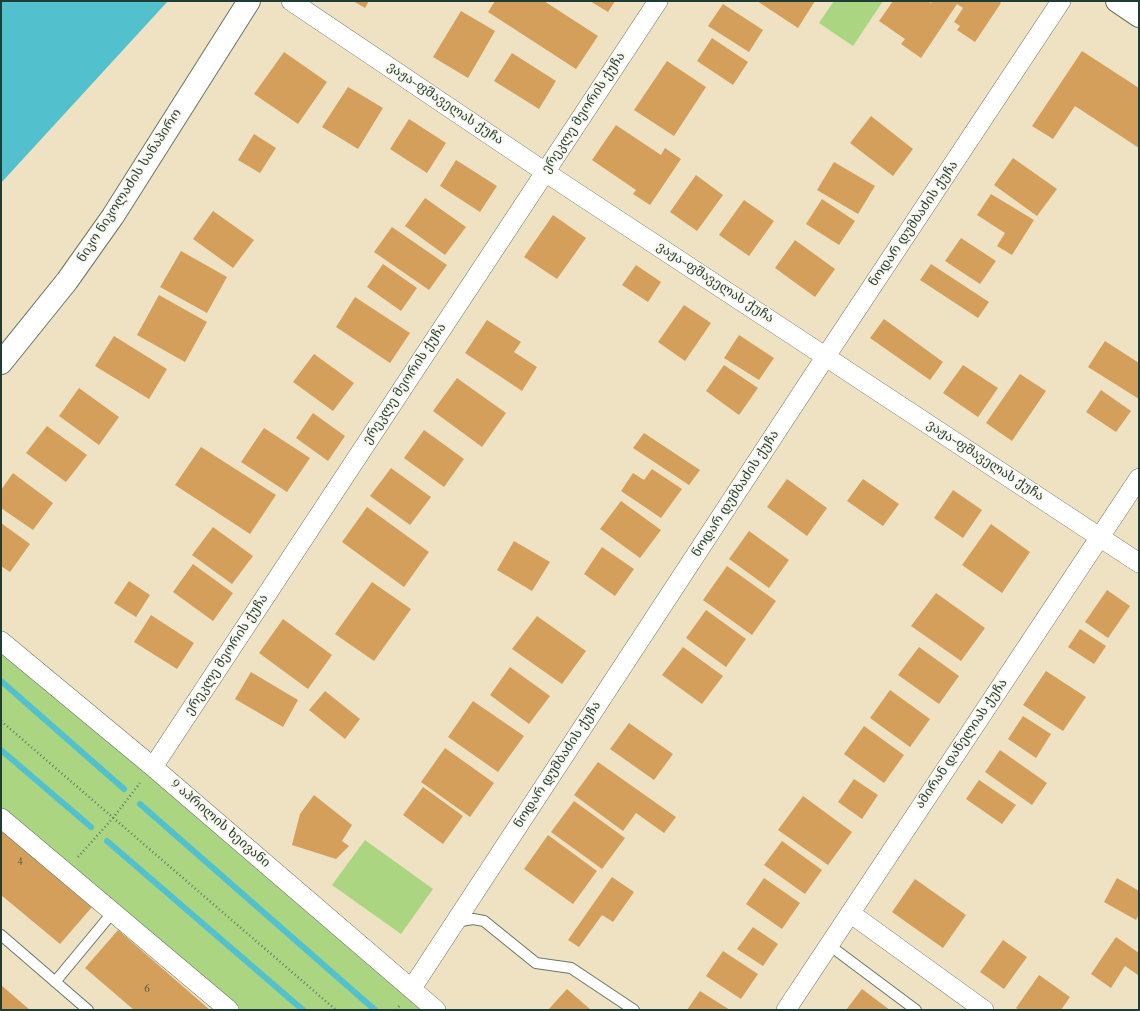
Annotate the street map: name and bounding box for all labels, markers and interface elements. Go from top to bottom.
street label: ერეკლე მეორის ქუჩა [539,50,629,176]
street label: ვაჟა-ფშაველას ქუჩა [384,59,506,149]
street label: ნიკო ნიკოლაძის სანაპირო [75,106,185,266]
street label: ნოდარ დუმბაძის ქუჩა [866,158,962,290]
street label: ვაჟა-ფშაველას ქუჩა [653,239,777,327]
street label: ერეკლე მეორის ქუჩა [360,321,450,447]
street label: ვაჟა-ფშაველას ქუჩა [923,417,1047,505]
street label: ნოდარ დუმბაძის ქუჩა [689,428,783,560]
street label: ერეკლე მეორის ქუჩა [182,592,272,718]
street label: ამირან დანელიას ქუჩა [913,676,1011,812]
street label: ნოდარ დუმბაძის ქუჩა [511,699,605,831]
street label: 9 აპრილის ხეივანი [167,777,273,871]
house number: 4 [17,855,23,869]
house number: 6 [144,982,150,996]

